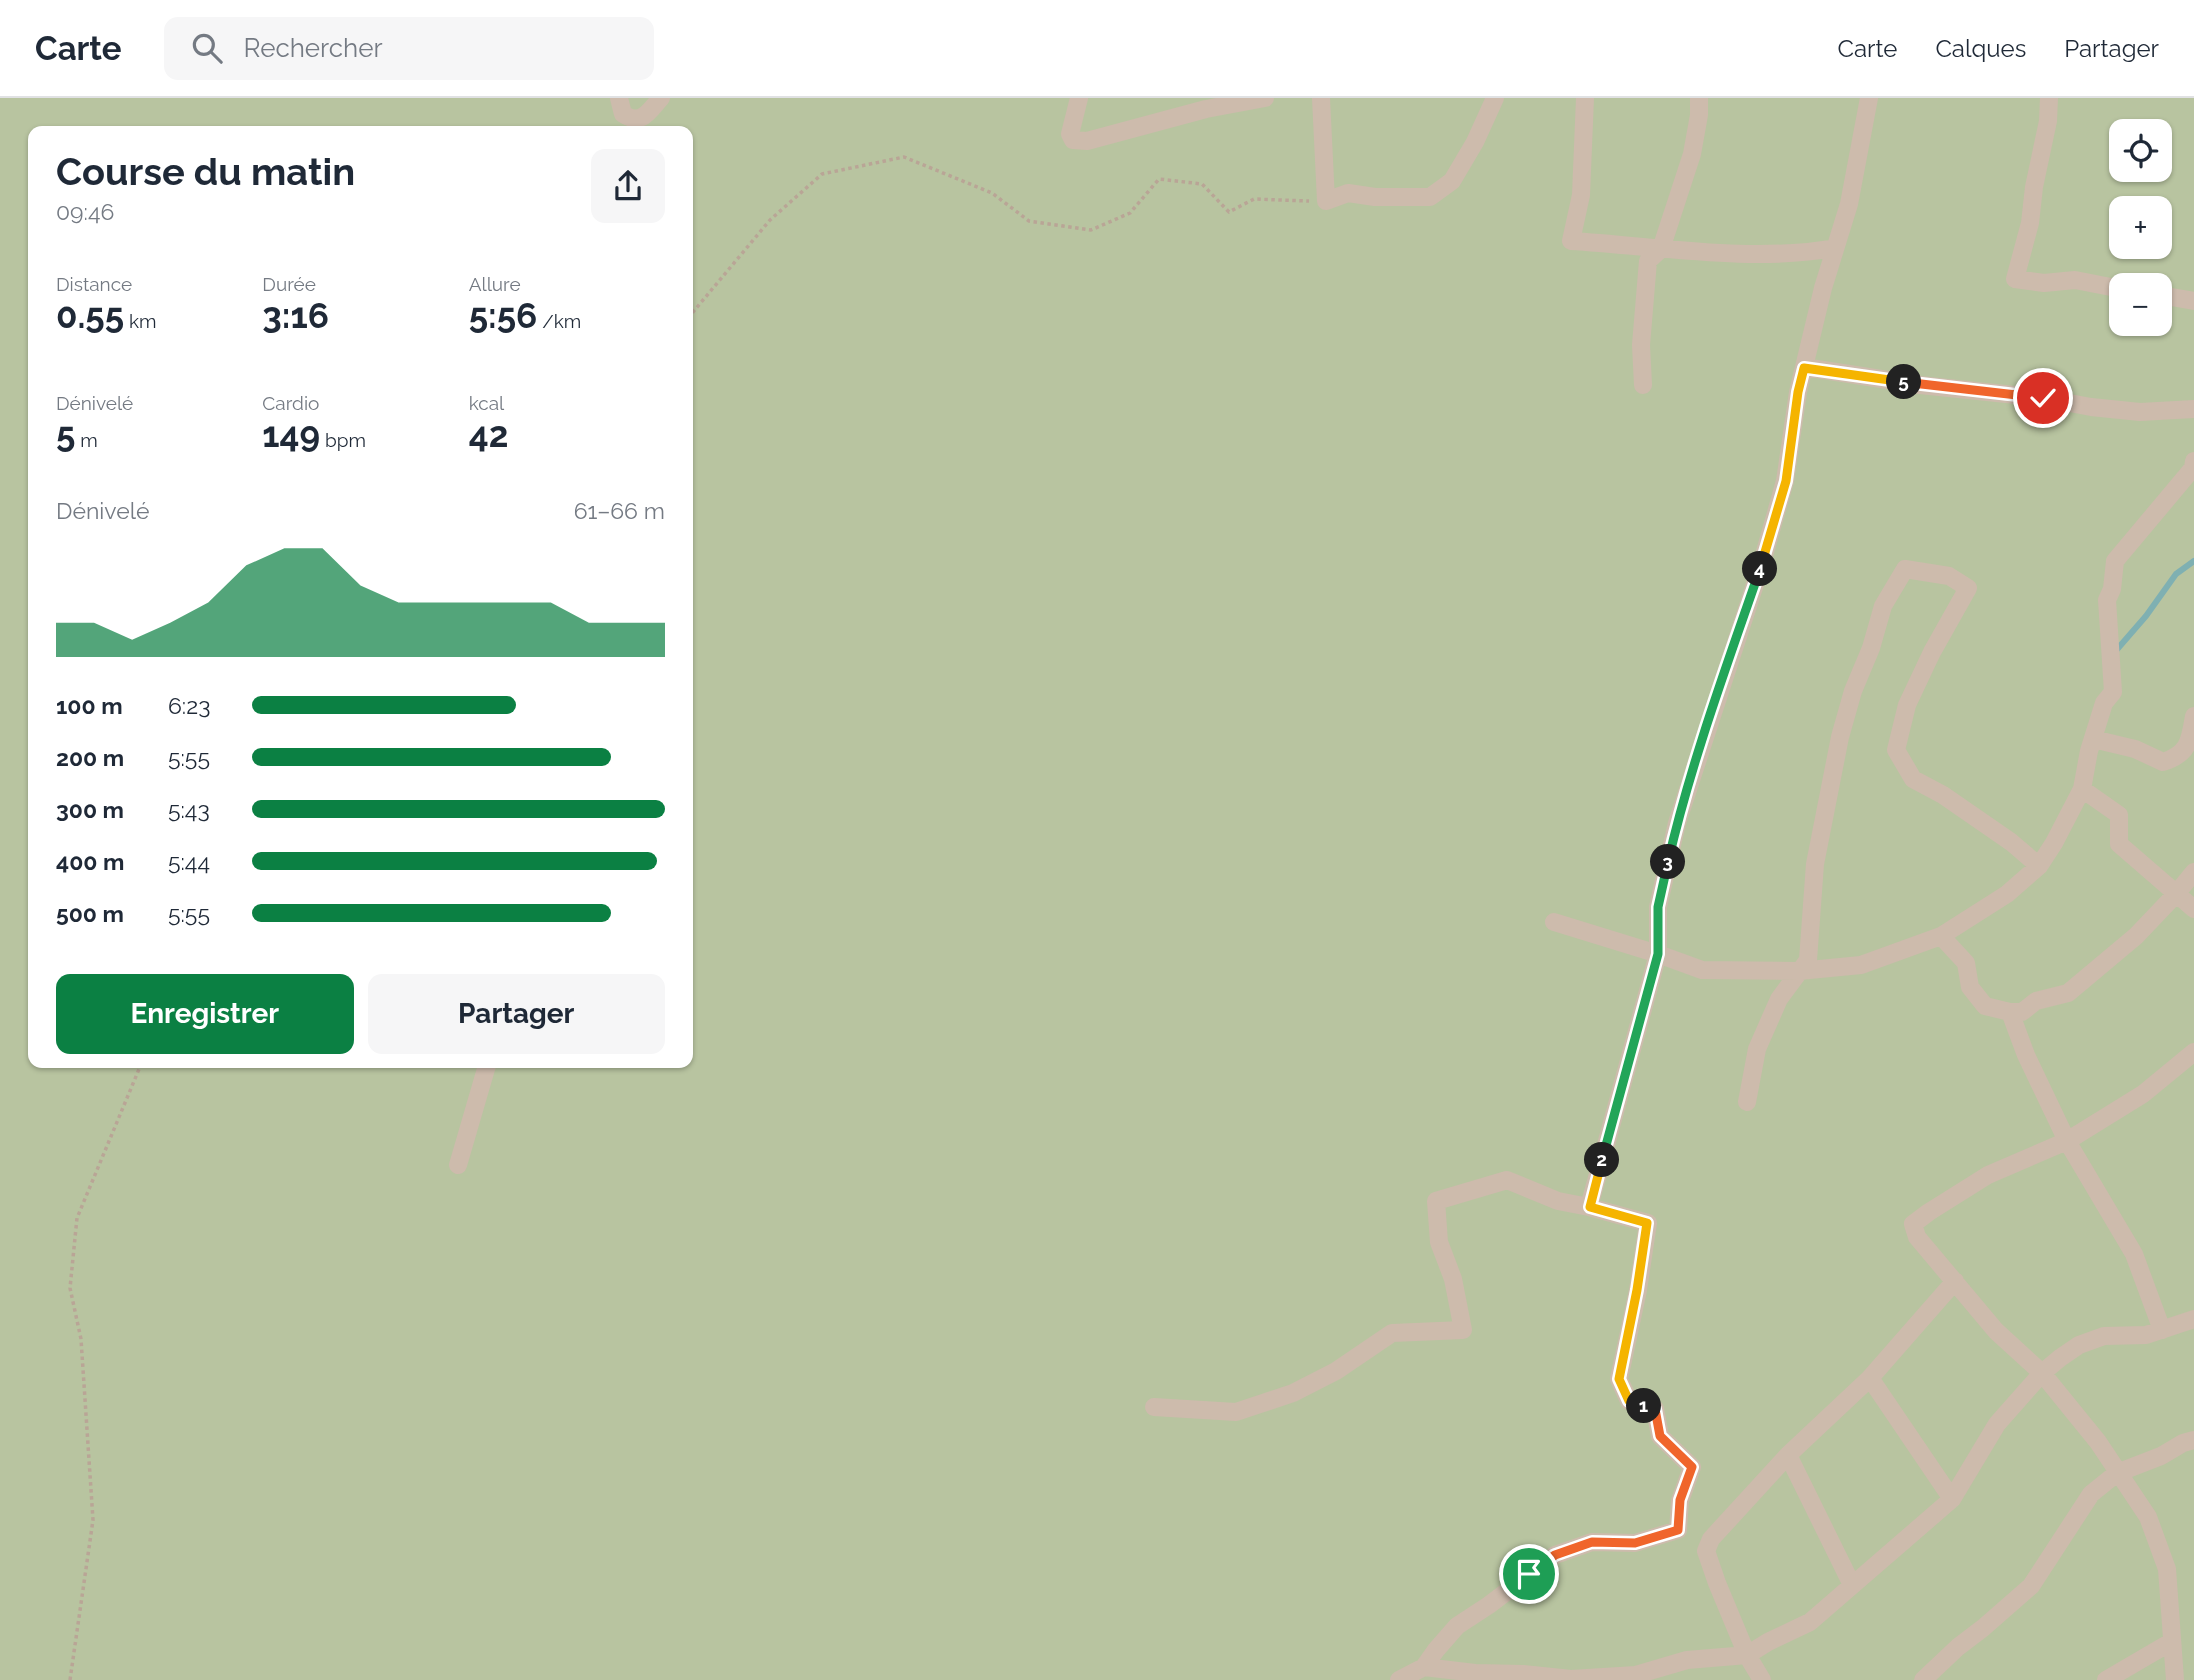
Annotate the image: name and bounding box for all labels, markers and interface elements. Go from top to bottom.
search box [164,17,654,80]
text: Carte [35,29,122,68]
icon: search [188,29,226,67]
text: Rechercher [244,33,383,63]
text: Carte [1838,34,1897,63]
text: Calques [1935,34,2026,63]
text: Partager [2064,34,2159,63]
map controls [2109,119,2172,336]
button: locate [2109,119,2172,182]
text: Course du matin [56,149,355,194]
button: share [591,149,665,223]
button: + [2109,196,2172,259]
text: 09:46 [56,198,114,225]
text: Distance [56,273,132,295]
text: Durée [262,273,316,295]
text: Allure [469,273,521,295]
button: − [2109,273,2172,336]
text: 0.55 [56,295,124,336]
text: 3:16 [262,295,329,336]
text: 5:56 [469,295,537,336]
text: km [124,310,157,332]
text: /km [537,310,581,332]
pin: 5 [1886,364,1922,400]
pin [2013,368,2073,428]
text: 5 [1898,370,1909,392]
icon: check [2024,379,2062,417]
text: Dénivelé [56,392,133,414]
text: Cardio [262,392,319,414]
text: kcal [469,392,504,414]
text: 5 [56,414,75,455]
text: 149 [262,414,320,455]
text: 42 [469,414,508,455]
text: m [75,429,98,451]
text: bpm [320,429,366,451]
text: Dénivelé [56,497,149,524]
text: 61–66 m [574,497,665,524]
pin: 4 [1742,552,1778,587]
text: 4 [1754,557,1765,579]
text: 100 m [56,692,123,719]
text: 6:23 [168,692,210,719]
text: 200 m [56,744,124,771]
text: 5:55 [168,744,210,771]
text: 300 m [56,796,124,823]
text: 5:43 [168,796,210,823]
pin: 3 [1650,844,1686,880]
text: 400 m [56,848,124,875]
text: 5:44 [168,848,210,875]
text: 3 [1662,850,1673,872]
text: 500 m [56,900,124,927]
text: 5:55 [168,900,210,927]
button: Enregistrer [56,974,354,1054]
button: Partager [368,974,665,1054]
pin: 2 [1584,1142,1620,1178]
text: 2 [1596,1148,1607,1170]
pin: 1 [1626,1388,1662,1424]
text: 1 [1639,1394,1648,1416]
pin [1499,1544,1559,1604]
icon: arrive [1510,1555,1548,1593]

